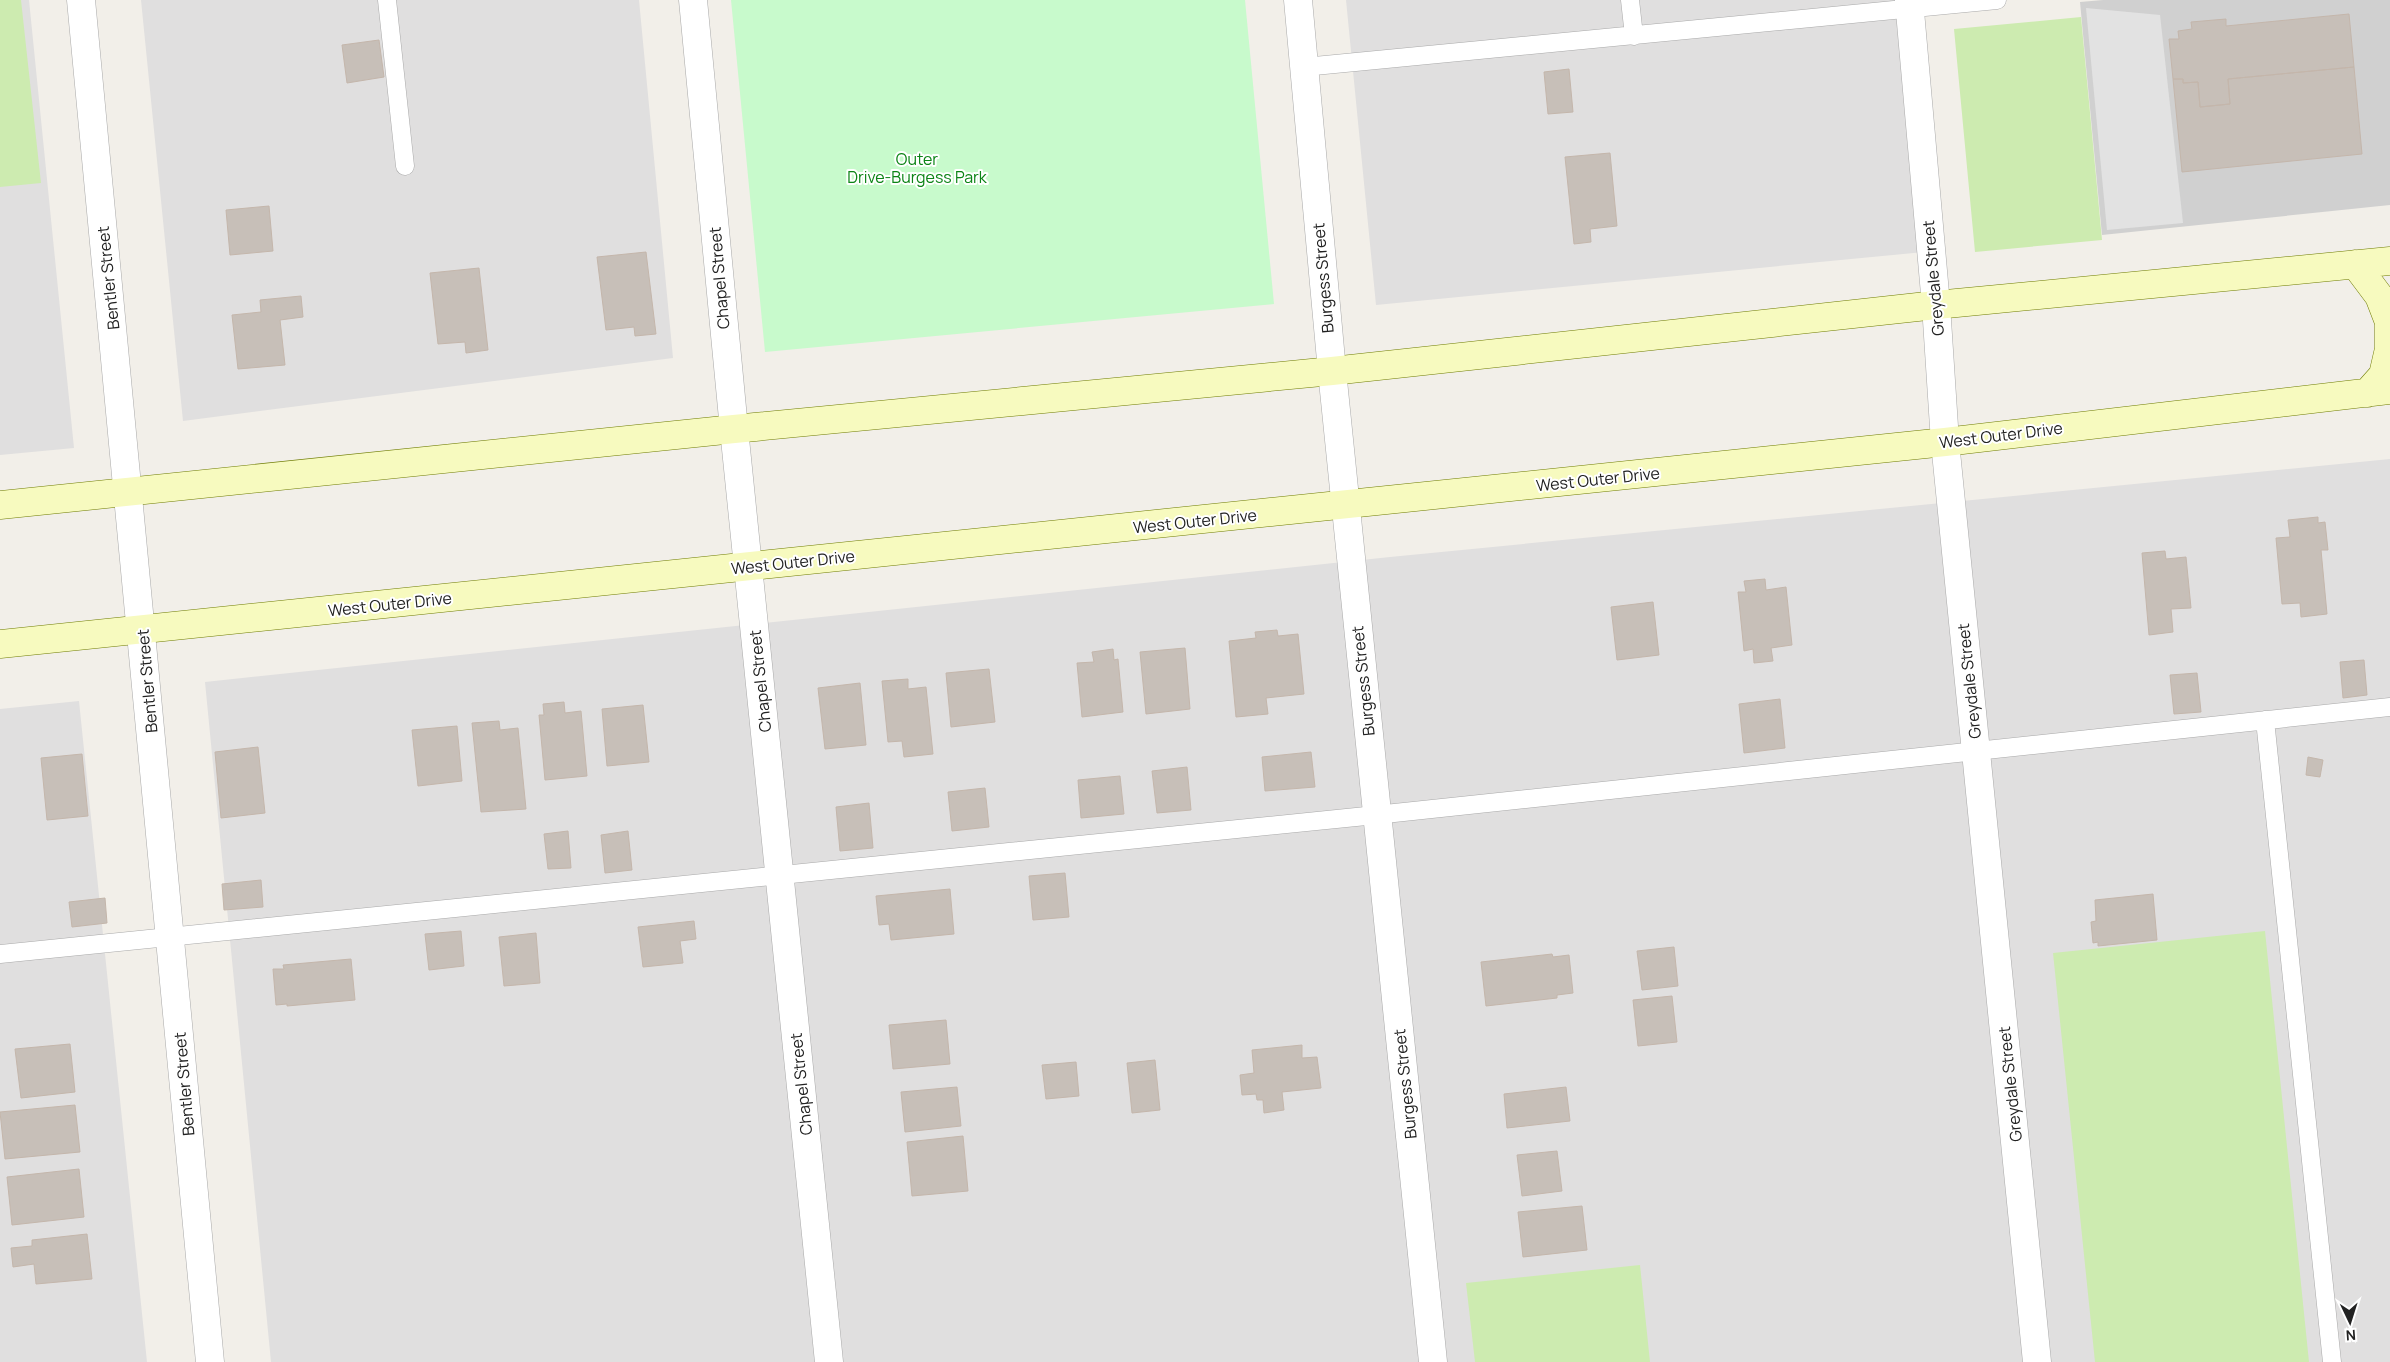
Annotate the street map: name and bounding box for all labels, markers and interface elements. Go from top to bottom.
park label: Outer Drive-Burgess Park [847,148,988,188]
street label: Greydale Street [1917,219,1949,337]
street label: Burgess Street [1307,222,1339,334]
street label: Bentler Street [92,225,124,331]
street label: Chapel Street [704,226,734,330]
street label: West Outer Drive [1938,417,2064,453]
street label: West Outer Drive [1535,462,1661,496]
street label: West Outer Drive [1132,504,1258,538]
street label: West Outer Drive [730,545,856,579]
street label: West Outer Drive [327,587,453,621]
street label: Greydale Street [1952,622,1986,740]
street label: Burgess Street [1346,625,1380,737]
street label: Bentler Street [132,628,162,734]
street label: Chapel Street [744,629,776,733]
street label: Greydale Street [1993,1025,2027,1143]
street label: Burgess Street [1388,1028,1422,1140]
street label: Bentler Street [169,1031,199,1137]
street label: Chapel Street [785,1032,817,1136]
north arrow [2325,1297,2375,1347]
text: N [2345,1326,2357,1345]

